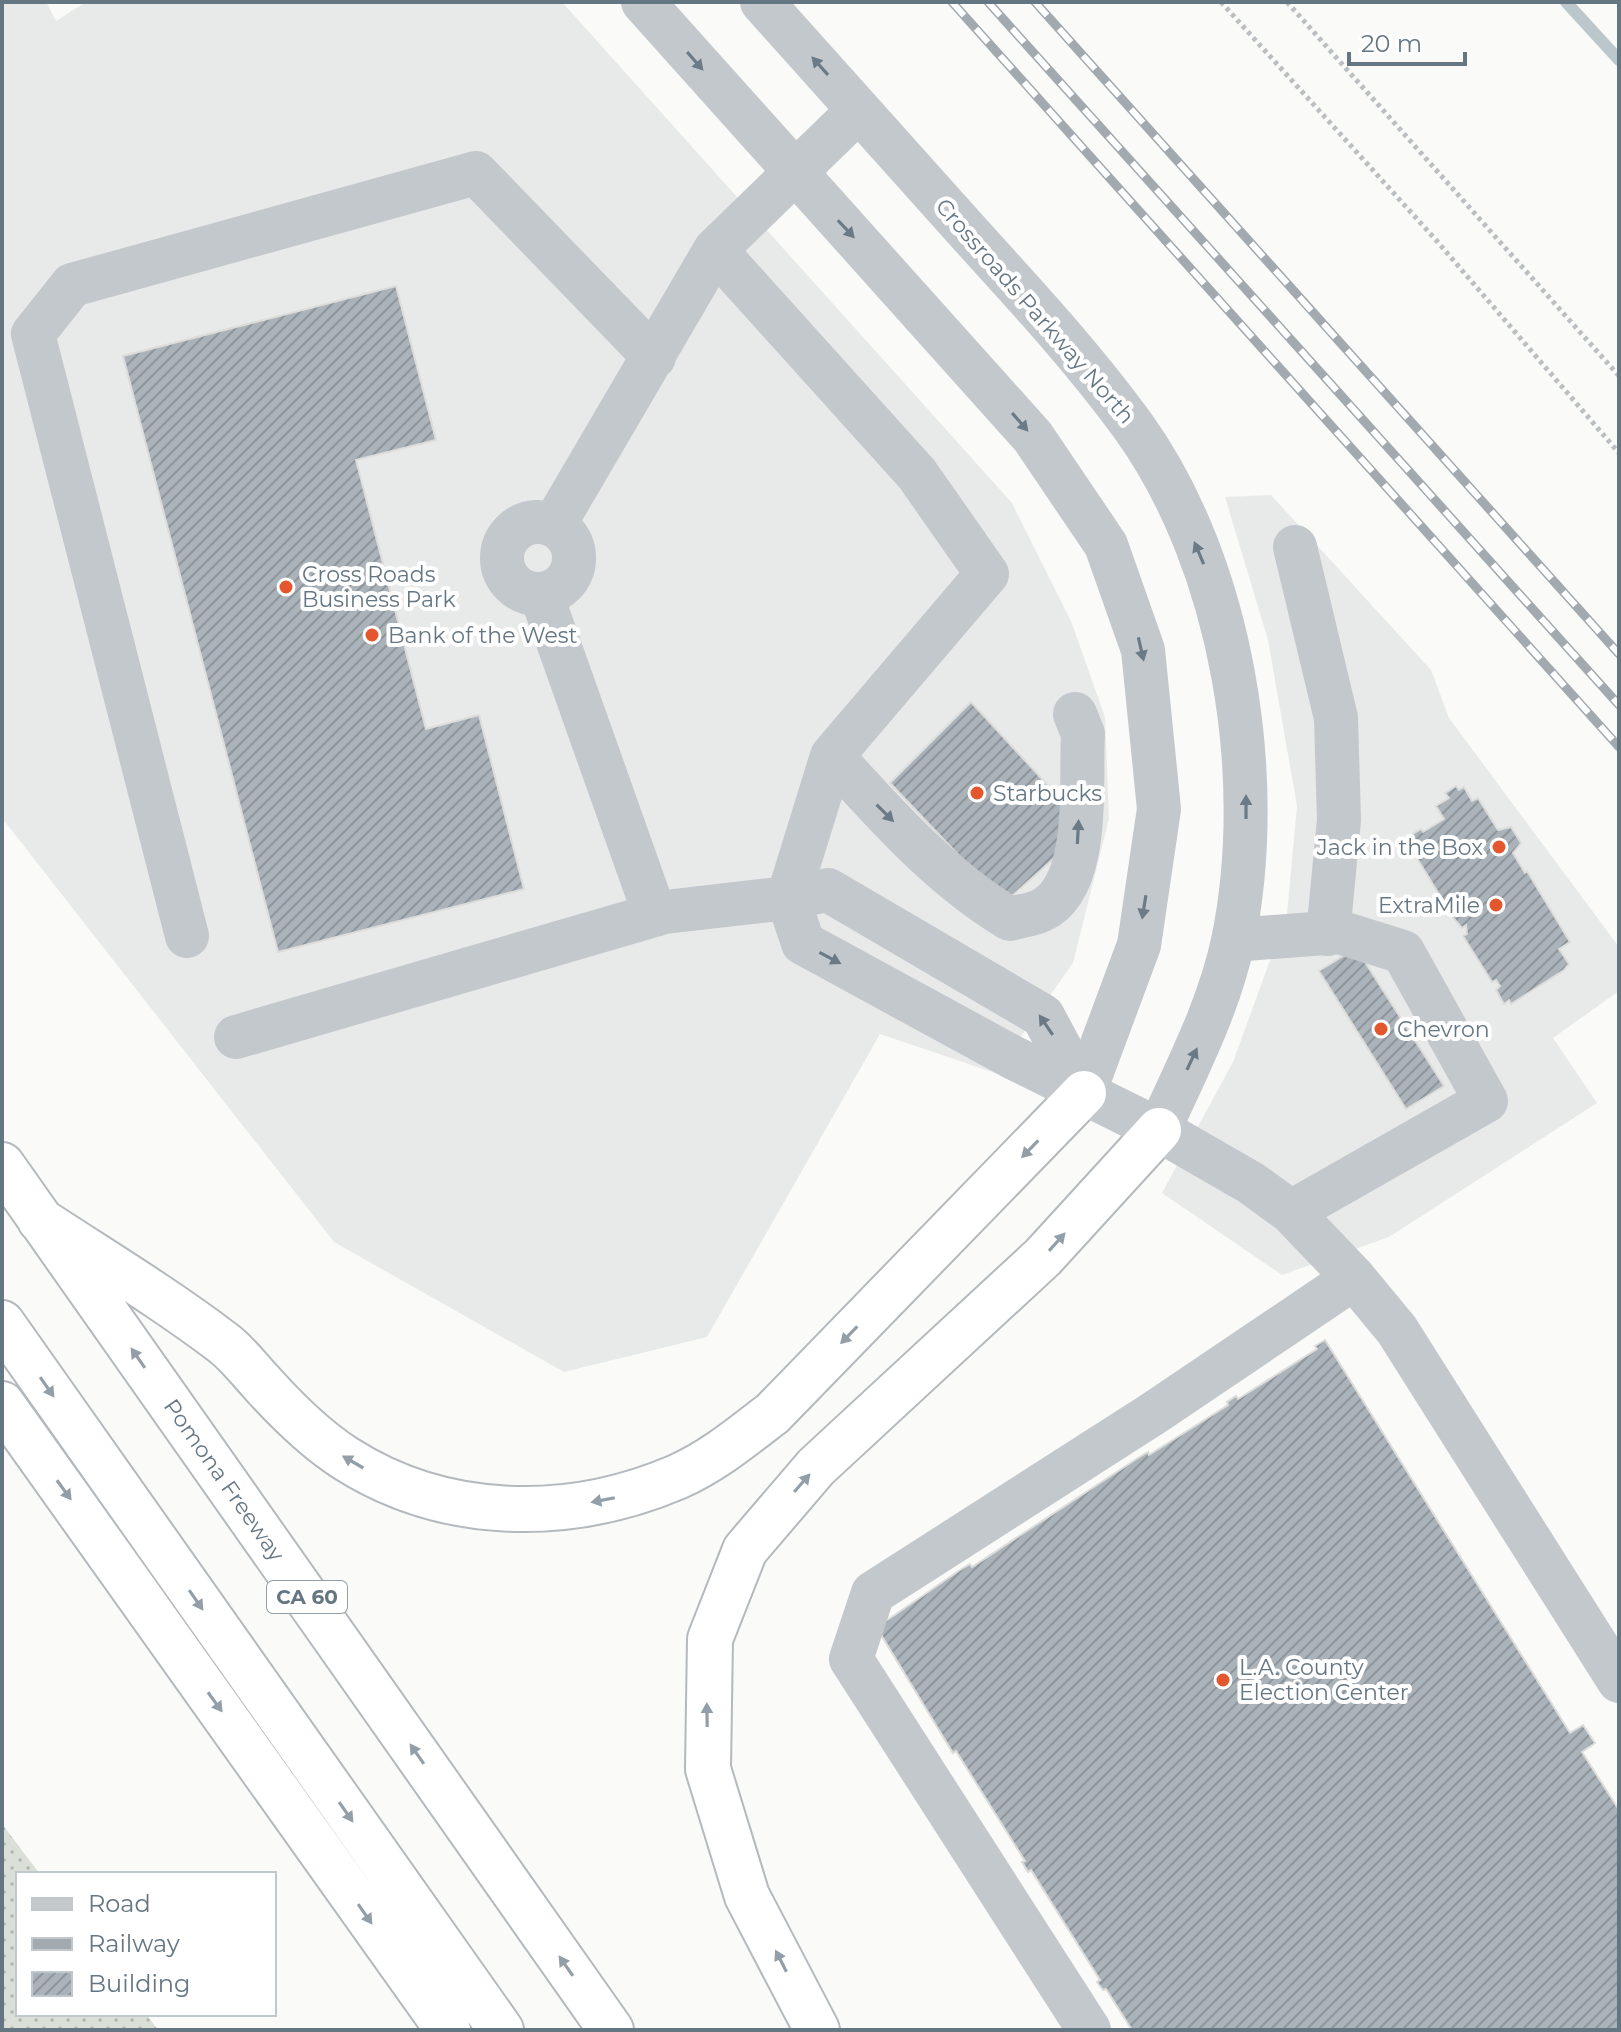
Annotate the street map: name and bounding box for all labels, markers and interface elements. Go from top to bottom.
scale bar [1349,16,1465,66]
text: 20 m [1361,29,1422,58]
one-way arrow [685,51,703,70]
one-way arrow [812,57,829,77]
street label: Crossroads Parkway North [930,193,1140,429]
one-way arrow [836,219,855,238]
one-way arrow [1011,412,1028,432]
one-way arrow [1192,541,1205,565]
place label: Cross Roads Business Park [302,561,457,613]
marker: Cross Roads Business Park [277,578,295,596]
place label: Bank of the West [388,622,577,649]
marker: Bank of the West [363,626,381,644]
one-way arrow [1135,636,1148,661]
place label: Starbucks [993,780,1102,807]
marker: Starbucks [968,784,986,802]
one-way arrow [1240,794,1252,819]
one-way arrow [875,803,894,822]
one-way arrow [1072,820,1085,845]
place label: Jack in the Box [1316,834,1483,861]
marker: Jack in the Box [1490,838,1508,856]
place label: ExtraMile [1378,892,1480,919]
one-way arrow [1137,894,1150,919]
marker: ExtraMile [1487,896,1505,914]
one-way arrow [819,950,841,964]
one-way arrow [1039,1015,1054,1036]
place label: Chevron [1397,1016,1490,1043]
marker: Chevron [1372,1020,1390,1038]
one-way arrow [1185,1047,1199,1070]
one-way arrow [1021,1139,1040,1158]
one-way arrow [1047,1233,1065,1252]
one-way arrow [840,1325,858,1344]
one-way arrow [130,1347,146,1369]
one-way arrow [39,1376,54,1397]
street label: Pomona Freeway [158,1394,290,1566]
one-way arrow [342,1455,364,1469]
one-way arrow [793,1474,810,1494]
one-way arrow [55,1480,71,1501]
one-way arrow [590,1494,615,1506]
road number: CA 60 [267,1581,347,1613]
one-way arrow [188,1589,203,1610]
place label: L.A. County Election Center [1239,1654,1409,1706]
marker: L.A. County Election Center [1214,1671,1232,1689]
one-way arrow [207,1691,223,1713]
one-way arrow [700,1702,713,1727]
one-way arrow [410,1743,425,1764]
one-way arrow [338,1801,354,1823]
legend [16,1872,276,2016]
text: Road [88,1889,151,1918]
one-way arrow [357,1903,373,1924]
text: Railway [88,1929,180,1958]
one-way arrow [775,1949,788,1972]
one-way arrow [559,1956,574,1977]
text: Building [88,1969,191,1998]

